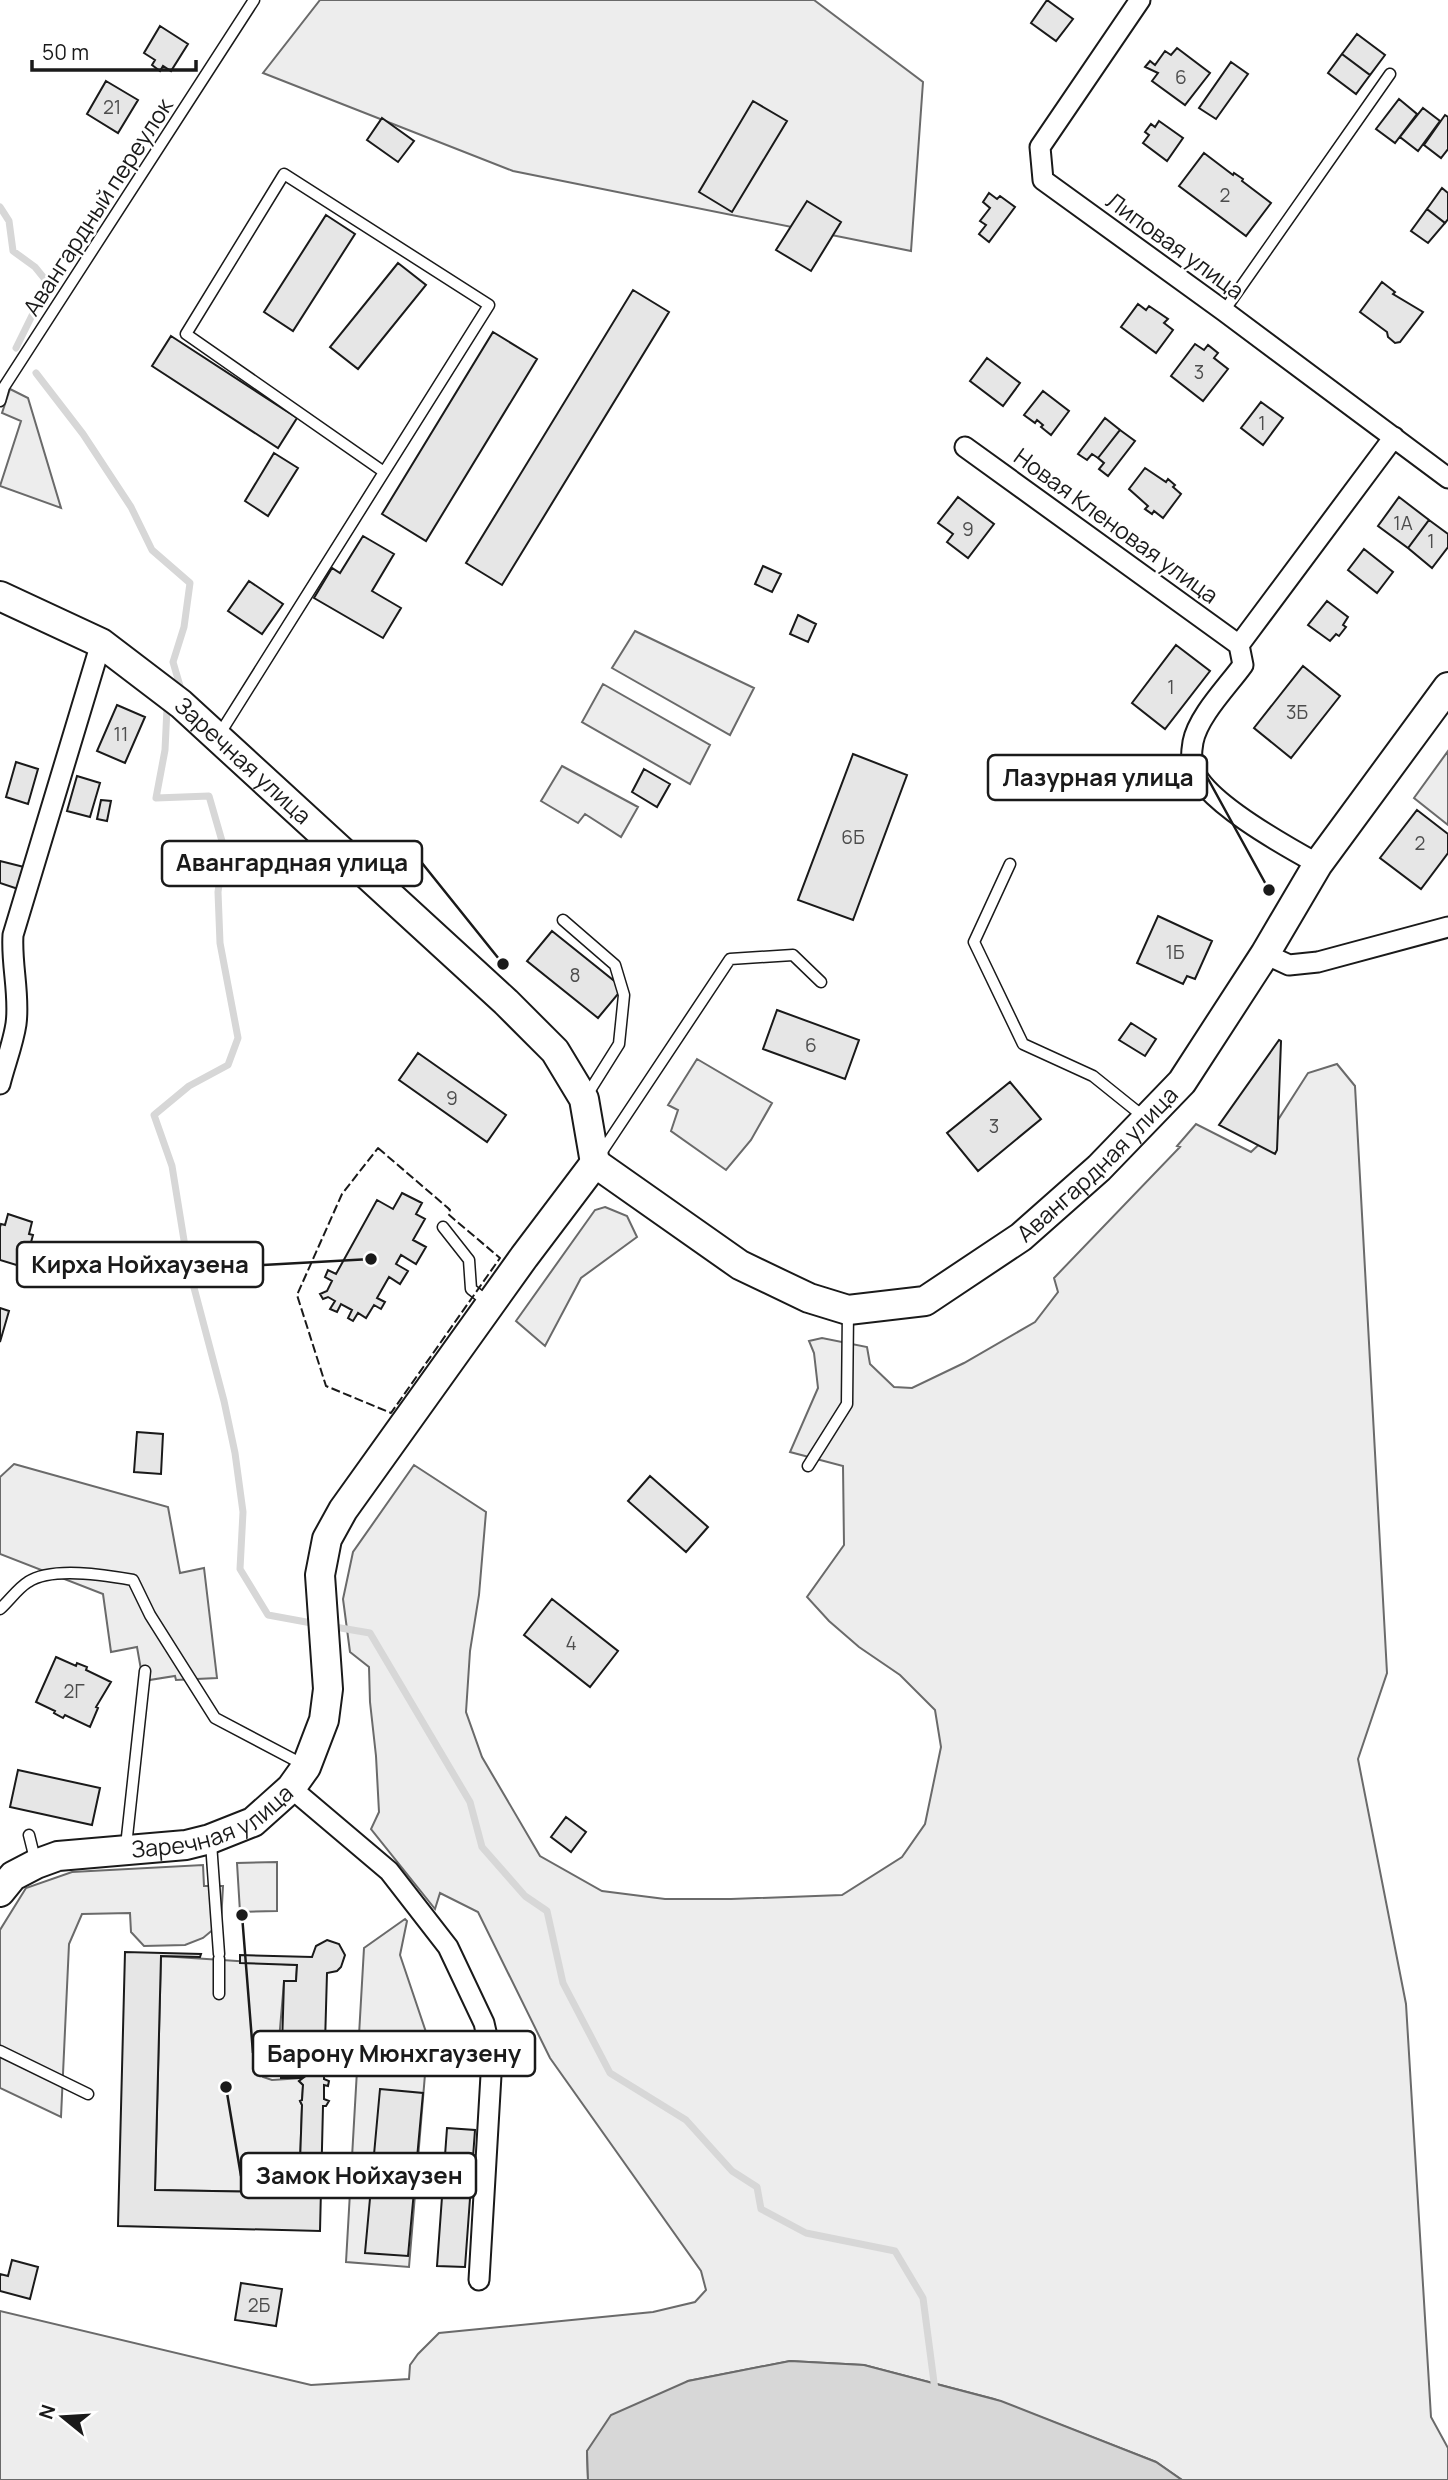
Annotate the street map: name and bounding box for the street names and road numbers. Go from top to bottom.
street label: Авангардный переулок [15,91,180,322]
street label: Липовая улица [1100,184,1251,306]
street label: Новая Кленовая улица [1008,440,1225,610]
street label: Заречная улица [168,689,319,831]
street label: Авангардная улица [1009,1079,1185,1249]
street label: Заречная улица [130,1777,300,1865]

